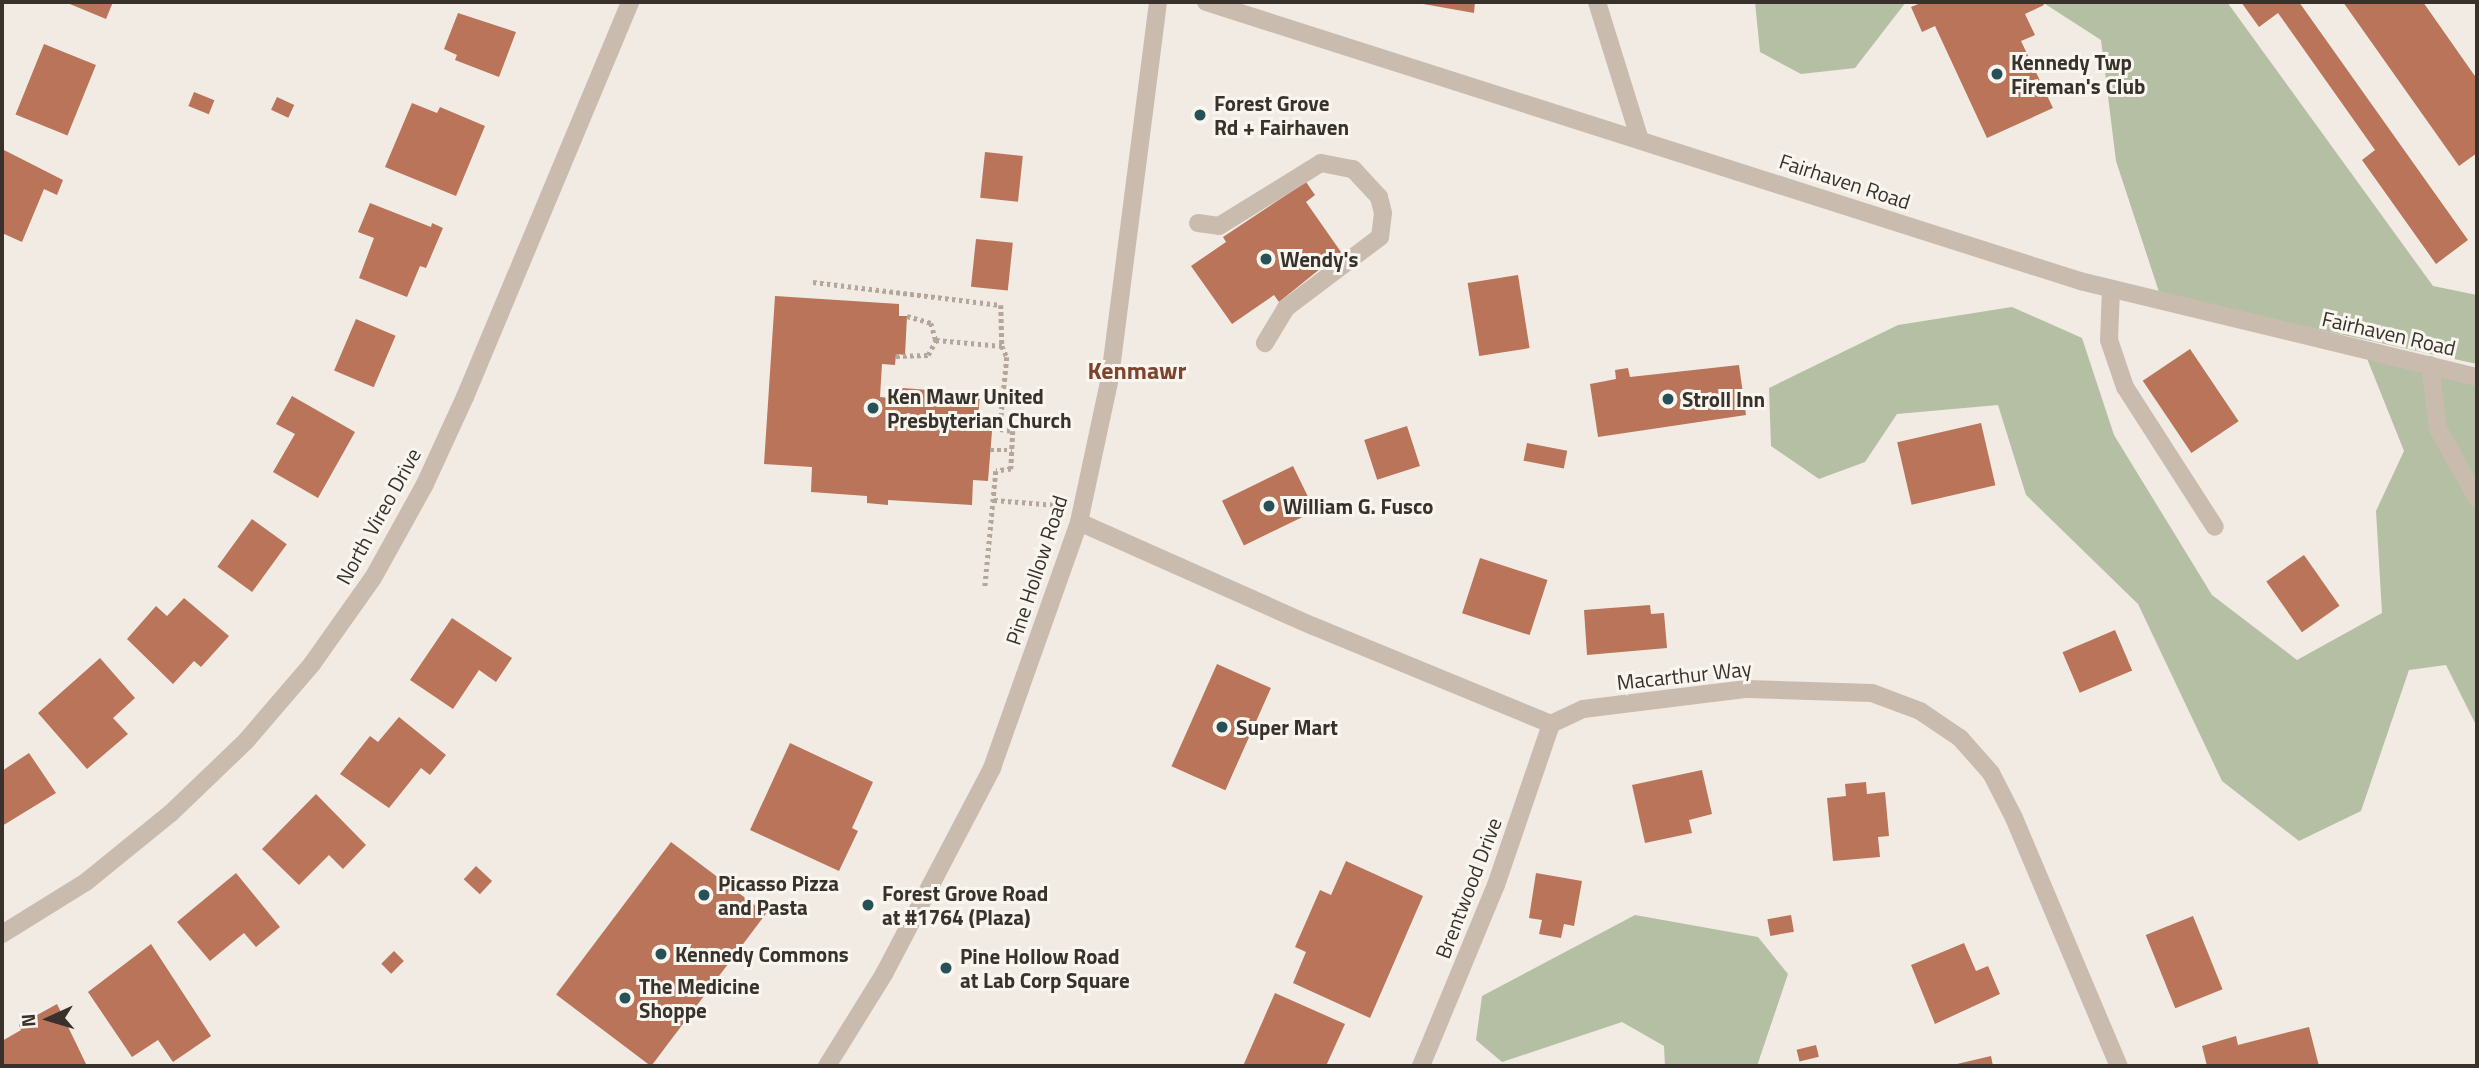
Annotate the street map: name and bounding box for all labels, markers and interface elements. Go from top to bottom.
place label: Kennedy Twp Fireman's Club [2011,49,2146,99]
marker: Kennedy Twp Fireman's Club [1989,66,2005,82]
place label: Forest Grove Rd + Fairhaven [1214,90,1349,140]
marker: Forest Grove Rd + Fairhaven [1192,107,1208,123]
street label: Fairhaven Road [1776,148,1914,214]
place label: Wendy's [1280,246,1358,272]
marker: Wendy's [1258,251,1274,267]
street label: Fairhaven Road [2320,305,2458,361]
district label: Kenmawr [1087,357,1187,385]
place label: Ken Mawr United Presbyterian Church [887,383,1072,433]
place label: Stroll Inn [1682,386,1765,412]
marker: Stroll Inn [1660,391,1676,407]
marker: Ken Mawr United Presbyterian Church [865,400,881,416]
street label: North Vireo Drive [330,443,426,589]
street label: Pine Hollow Road [1000,492,1072,648]
place label: William G. Fusco [1283,493,1433,519]
marker: William G. Fusco [1261,498,1277,514]
street label: Macarthur Way [1615,655,1753,695]
place label: Super Mart [1236,714,1338,740]
marker: Super Mart [1214,719,1230,735]
street label: Brentwood Drive [1430,814,1506,962]
place label: Picasso Pizza and Pasta [718,870,839,920]
place label: Forest Grove Road at #1764 (Plaza) [882,880,1048,930]
marker: Picasso Pizza and Pasta [696,887,712,903]
marker: Forest Grove Road at #1764 (Plaza) [860,897,876,913]
place label: Kennedy Commons [675,941,849,967]
place label: Pine Hollow Road at Lab Corp Square [960,943,1130,993]
marker: Kennedy Commons [653,946,669,962]
marker: Pine Hollow Road at Lab Corp Square [938,960,954,976]
place label: The Medicine Shoppe [639,973,760,1023]
north arrow [14,984,84,1054]
marker: The Medicine Shoppe [617,990,633,1006]
text: N [13,1013,42,1028]

